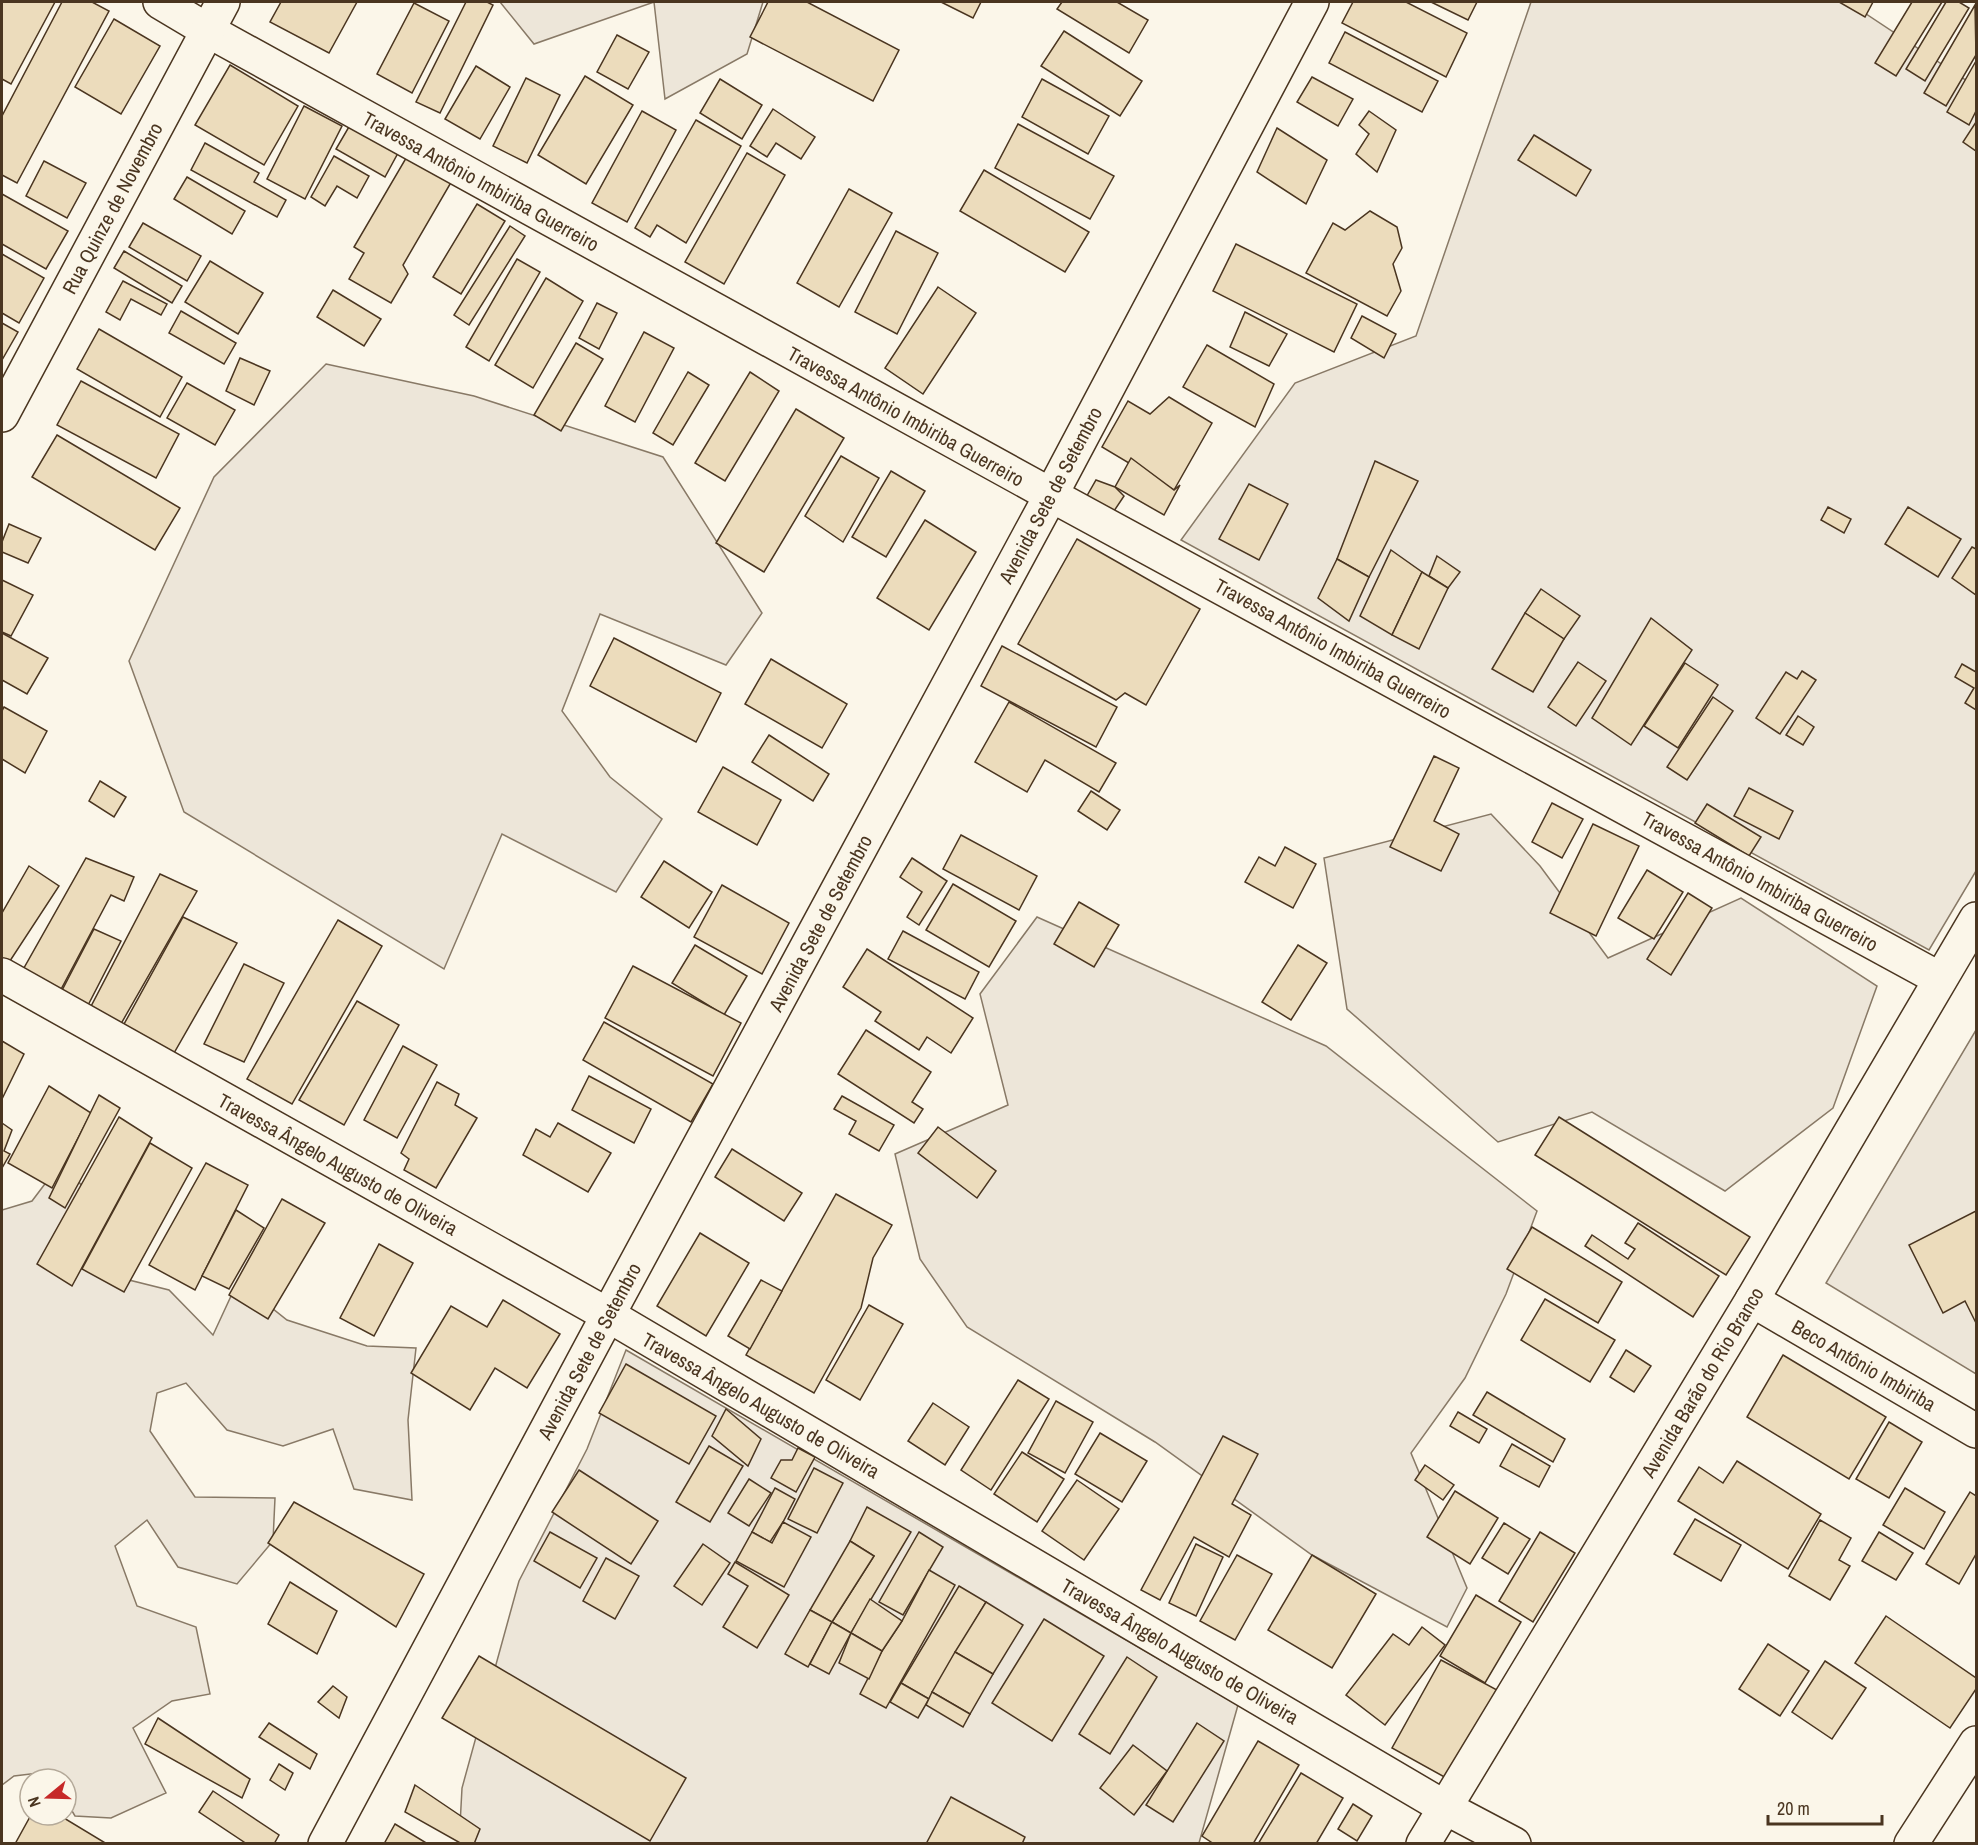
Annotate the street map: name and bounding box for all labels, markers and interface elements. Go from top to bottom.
street label: Travessa Antônio Imbiriba Guerreiro [358,105,604,257]
street label: Rua Quinze de Novembro [55,118,169,298]
street label: Travessa Antônio Imbiriba Guerreiro [783,340,1029,492]
street label: Avenida Sete de Setembro [991,402,1108,589]
street label: Travessa Antônio Imbiriba Guerreiro [1210,572,1456,724]
street label: Travessa Antônio Imbiriba Guerreiro [1637,805,1883,957]
street label: Avenida Sete de Setembro [761,830,878,1017]
street label: Travessa Ângelo Augusto de Oliveira [213,1087,463,1241]
street label: Avenida Sete de Setembro [530,1258,647,1445]
street label: Avenida Barão do Rio Branco [1634,1282,1770,1483]
street label: Beco Antônio Imbiriba [1787,1313,1941,1417]
street label: Travessa Ângelo Augusto de Oliveira [637,1326,885,1484]
street label: Travessa Ângelo Augusto de Oliveira [1056,1572,1304,1730]
north arrow [18,1767,78,1827]
scale bar [1768,1788,1882,1826]
text: N [22,1794,46,1810]
text: 20 m [1777,1796,1810,1821]

